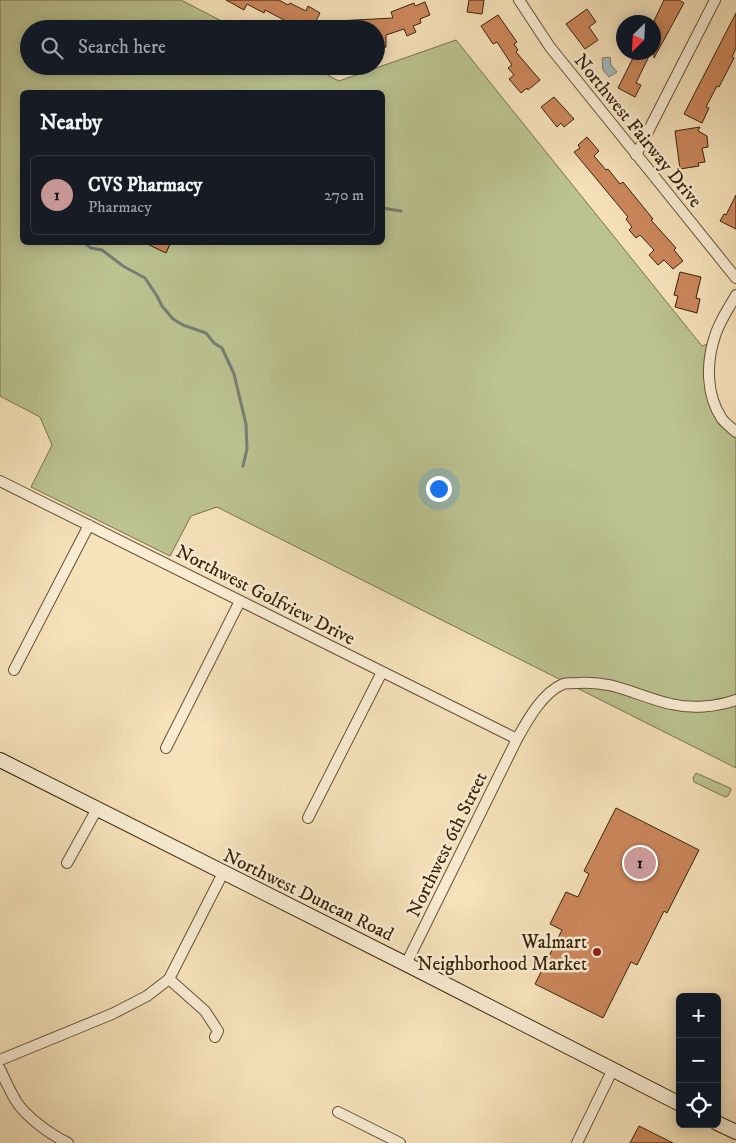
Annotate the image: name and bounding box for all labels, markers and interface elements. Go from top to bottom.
north arrow [616,15,661,60]
search box [20,20,385,75]
icon: search [38,34,66,62]
text: Search here [78,36,166,59]
street label: Northwest Fairway Drive [569,50,707,212]
text: Nearby [40,110,102,136]
text: CVS Pharmacy [88,174,202,197]
text: 1 [54,185,60,205]
text: 270 m [324,185,364,205]
text: Pharmacy [88,197,152,217]
your location [426,476,452,502]
street label: Northwest Golfview Drive [172,540,359,651]
street label: Northwest 6th Street [402,768,492,921]
street label: Northwest Duncan Road [219,844,398,947]
pin: 1 [624,844,656,882]
place label: Walmart Neighborhood Market [417,931,587,976]
marker: Walmart Neighborhood Market [591,946,603,958]
map controls [676,993,721,1128]
button: + [676,993,721,1038]
button: − [676,1038,721,1083]
button: locate [676,1083,721,1128]

